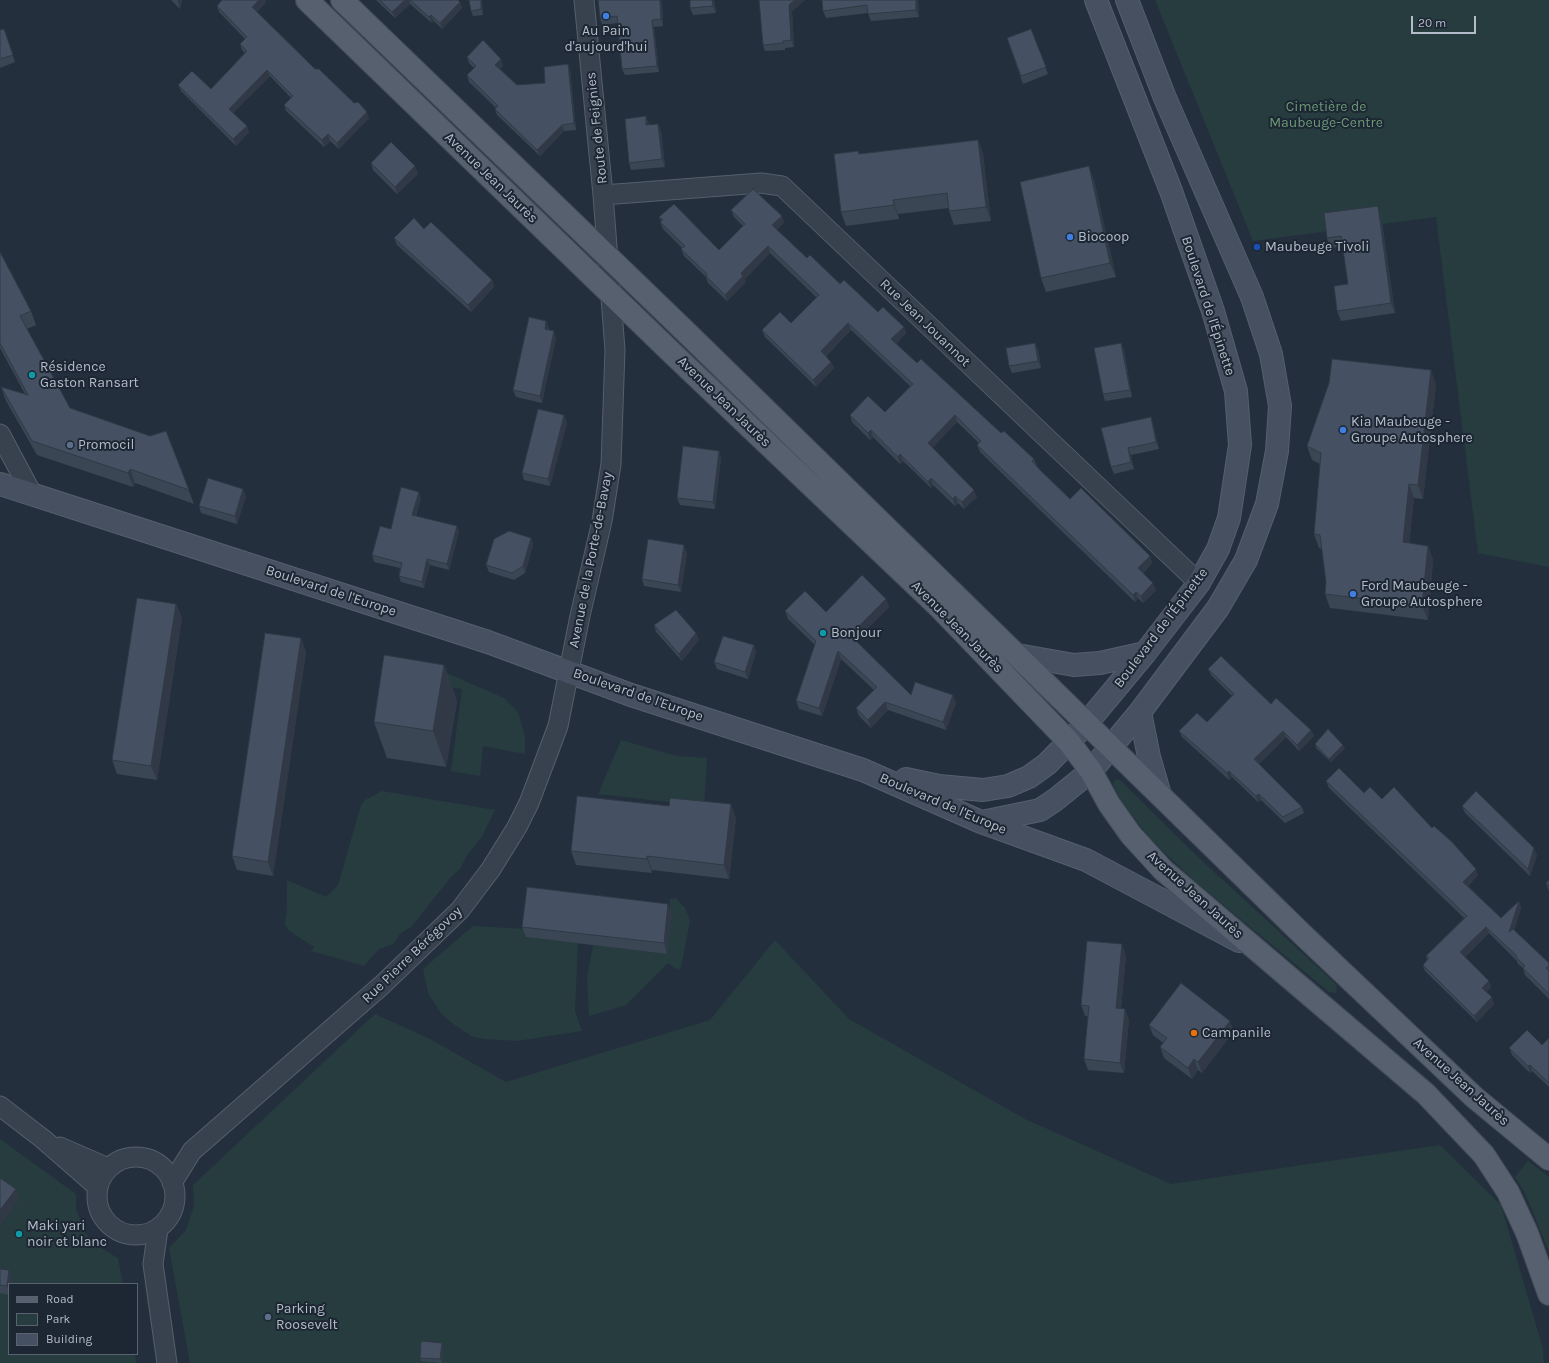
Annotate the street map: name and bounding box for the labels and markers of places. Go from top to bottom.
marker: Au Pain d'aujourd'hui [601,11,611,21]
place label: Au Pain d'aujourd'hui [564,23,648,56]
place label: Biocoop [1078,229,1129,245]
marker: Biocoop [1065,232,1075,242]
place label: Maubeuge Tivoli [1265,239,1369,255]
marker: Maubeuge Tivoli [1252,242,1262,252]
place label: Résidence Gaston Ransart [40,359,139,392]
marker: Résidence Gaston Ransart [27,370,37,380]
place label: Kia Maubeuge - Groupe Autosphere [1351,414,1473,446]
marker: Kia Maubeuge - Groupe Autosphere [1338,425,1348,435]
place label: Promocil [78,437,135,453]
marker: Promocil [65,440,75,450]
place label: Ford Maubeuge - Groupe Autosphere [1361,578,1483,610]
marker: Ford Maubeuge - Groupe Autosphere [1348,589,1358,599]
place label: Bonjour [831,625,881,641]
marker: Bonjour [818,628,828,638]
place label: Campanile [1202,1025,1271,1041]
marker: Campanile [1189,1028,1199,1038]
place label: Maki yari noir et blanc [27,1218,107,1250]
marker: Maki yari noir et blanc [14,1229,24,1239]
place label: Parking Roosevelt [276,1301,338,1334]
marker: Parking Roosevelt [263,1312,273,1322]

